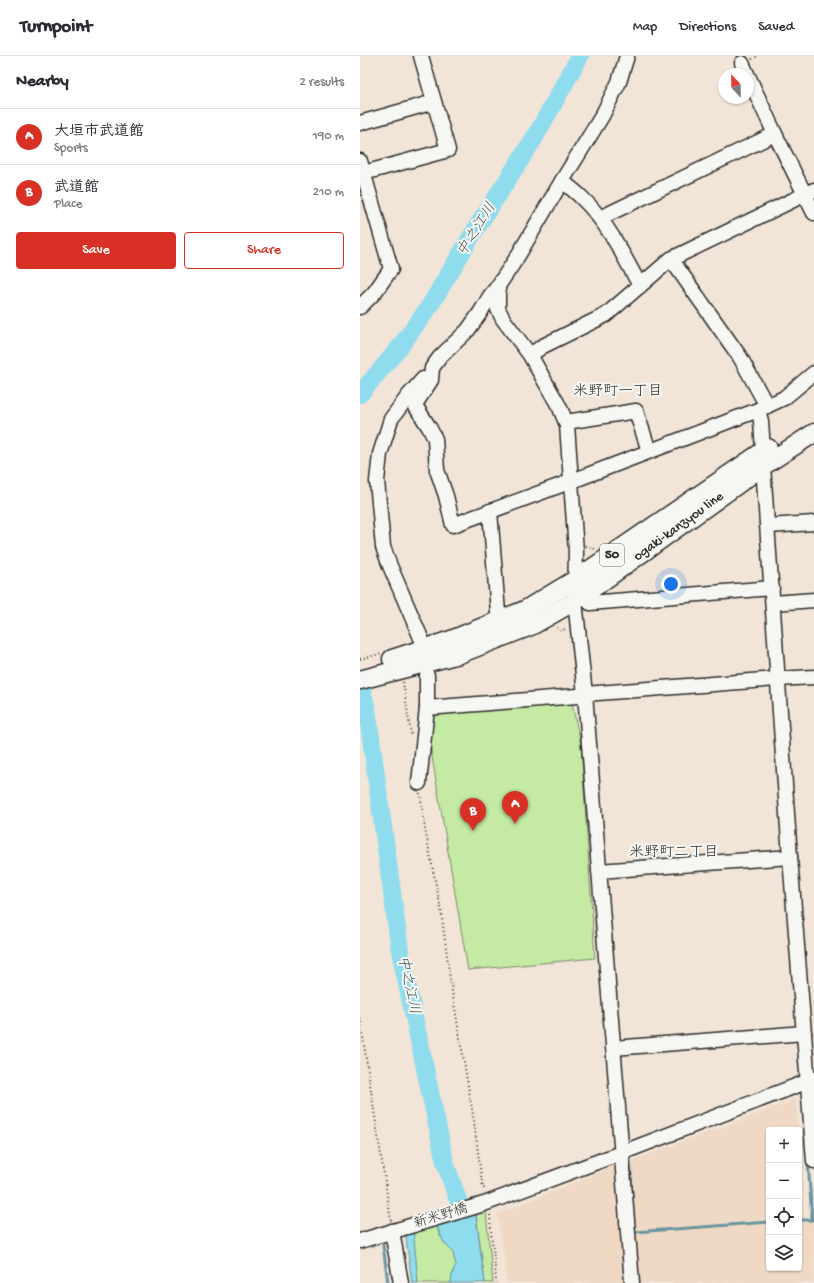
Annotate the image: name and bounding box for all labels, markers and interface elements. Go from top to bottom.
text: Turnpoint [20,16,92,39]
text: Map [633,19,657,36]
text: Directions [679,19,736,36]
text: Saved [758,19,794,36]
north arrow [718,68,754,104]
text: Nearby [16,72,69,92]
text: 2 results [299,75,344,90]
text: 大垣市武道館 [54,123,144,141]
text: A [25,129,33,144]
text: 190 m [313,129,344,144]
text: Sports [54,141,88,156]
text: 武道館 [54,179,99,197]
text: B [26,185,32,200]
text: 210 m [313,185,344,200]
text: Place [54,197,82,212]
water label: 中之江川 [453,199,501,260]
button: Save [16,232,176,269]
button: Share [184,232,344,269]
district label: 米野町一丁目 [573,382,663,401]
street label: ogaki-kanzyou line [630,488,728,565]
road number: 50 [600,544,624,566]
your location [661,574,681,594]
pin: A [502,791,528,824]
pin: B [460,798,486,831]
district label: 米野町二丁目 [629,843,719,862]
water label: 中之江川 [393,954,424,1016]
map controls [766,1127,802,1271]
button: + [766,1127,802,1163]
button: − [766,1163,802,1199]
button: locate [766,1199,802,1235]
street label: 新米野橋 [412,1201,470,1233]
button: layers [766,1235,802,1271]

